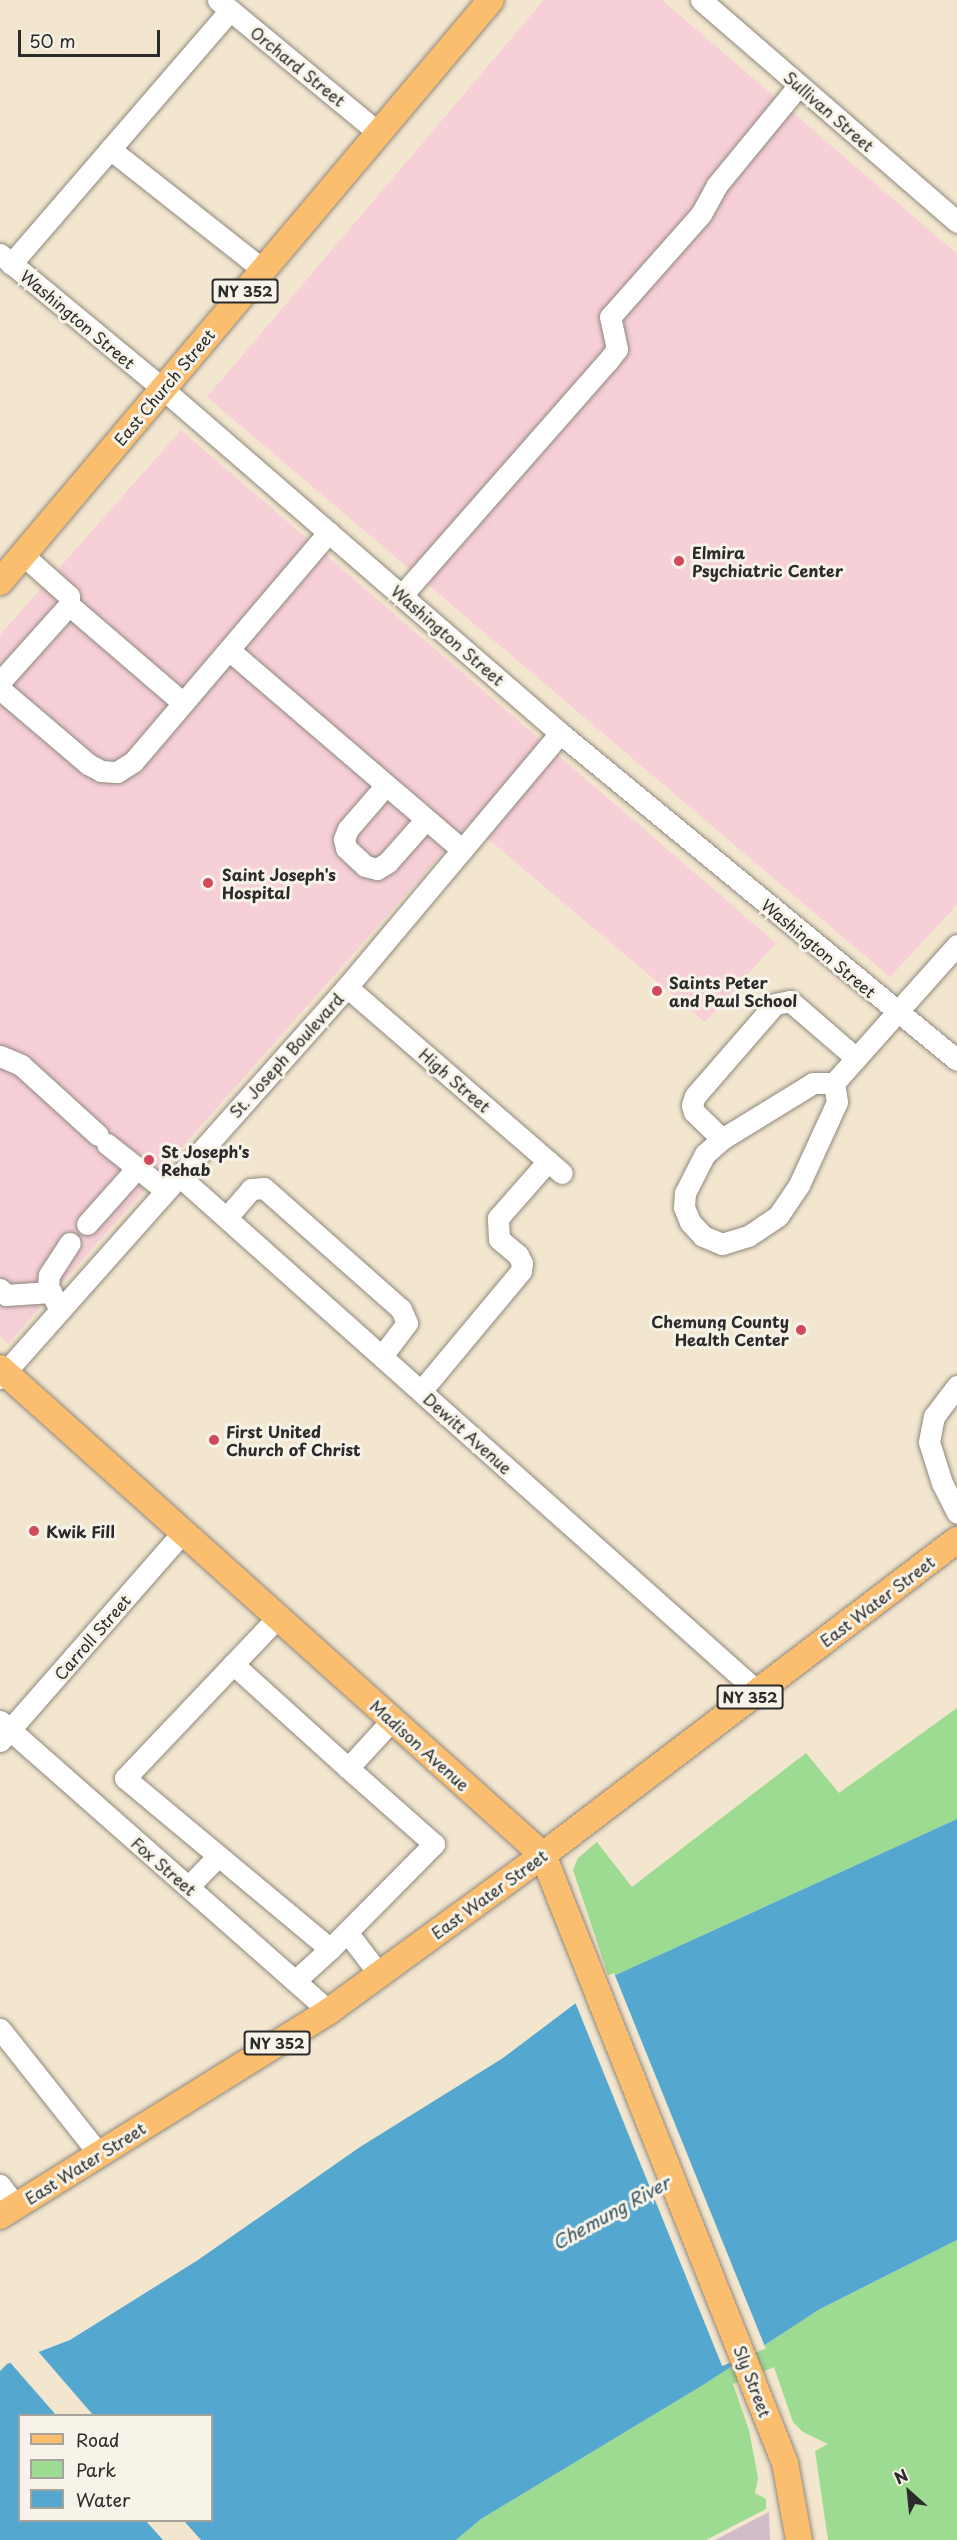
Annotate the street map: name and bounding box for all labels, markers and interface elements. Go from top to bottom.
scale bar [21,18,164,56]
street label: Orchard Street [247,22,349,110]
text: 50 m [29,27,76,54]
street label: Sullivan Street [780,67,878,155]
street label: Washington Street [17,266,139,372]
road number: NY 352 [210,279,280,303]
street label: East Church Street [110,325,218,449]
place label: Elmira Psychiatric Center [692,542,843,580]
marker: Elmira Psychiatric Center [670,552,688,570]
street label: Washington Street [388,581,508,689]
place label: Saint Joseph's Hospital [222,864,337,902]
marker: Saint Joseph's Hospital [199,874,217,892]
street label: Washington Street [758,895,880,1001]
place label: Saints Peter and Paul School [669,972,798,1010]
marker: Saints Peter and Paul School [650,984,664,998]
street label: St. Joseph Boulevard [225,989,347,1121]
street label: High Street [415,1044,495,1116]
place label: St Joseph's Rehab [161,1141,250,1179]
marker: St Joseph's Rehab [142,1153,156,1167]
place label: Chemung County Health Center [651,1311,789,1349]
marker: Chemung County Health Center [794,1323,808,1337]
street label: Dewitt Avenue [420,1389,516,1477]
place label: First United Church of Christ [226,1421,361,1459]
marker: First United Church of Christ [207,1433,221,1447]
place label: Kwik Fill [46,1521,116,1541]
marker: Kwik Fill [27,1524,41,1538]
street label: East Water Street [815,1551,939,1651]
street label: Carroll Street [50,1590,134,1684]
road number: NY 352 [716,1685,784,1709]
street label: Madison Avenue [367,1696,473,1794]
street label: Fox Street [128,1833,200,1899]
street label: East Water Street [427,1845,551,1943]
road number: NY 352 [242,2031,312,2055]
street label: East Water Street [21,2118,149,2208]
water label: Chemung River [548,2172,674,2254]
street label: Sly Street [730,2342,776,2420]
legend [18,2414,213,2522]
text: Road [76,2426,120,2453]
text: Park [76,2456,116,2483]
north arrow [879,2462,939,2522]
text: N [890,2462,912,2490]
text: Water [76,2486,130,2513]

